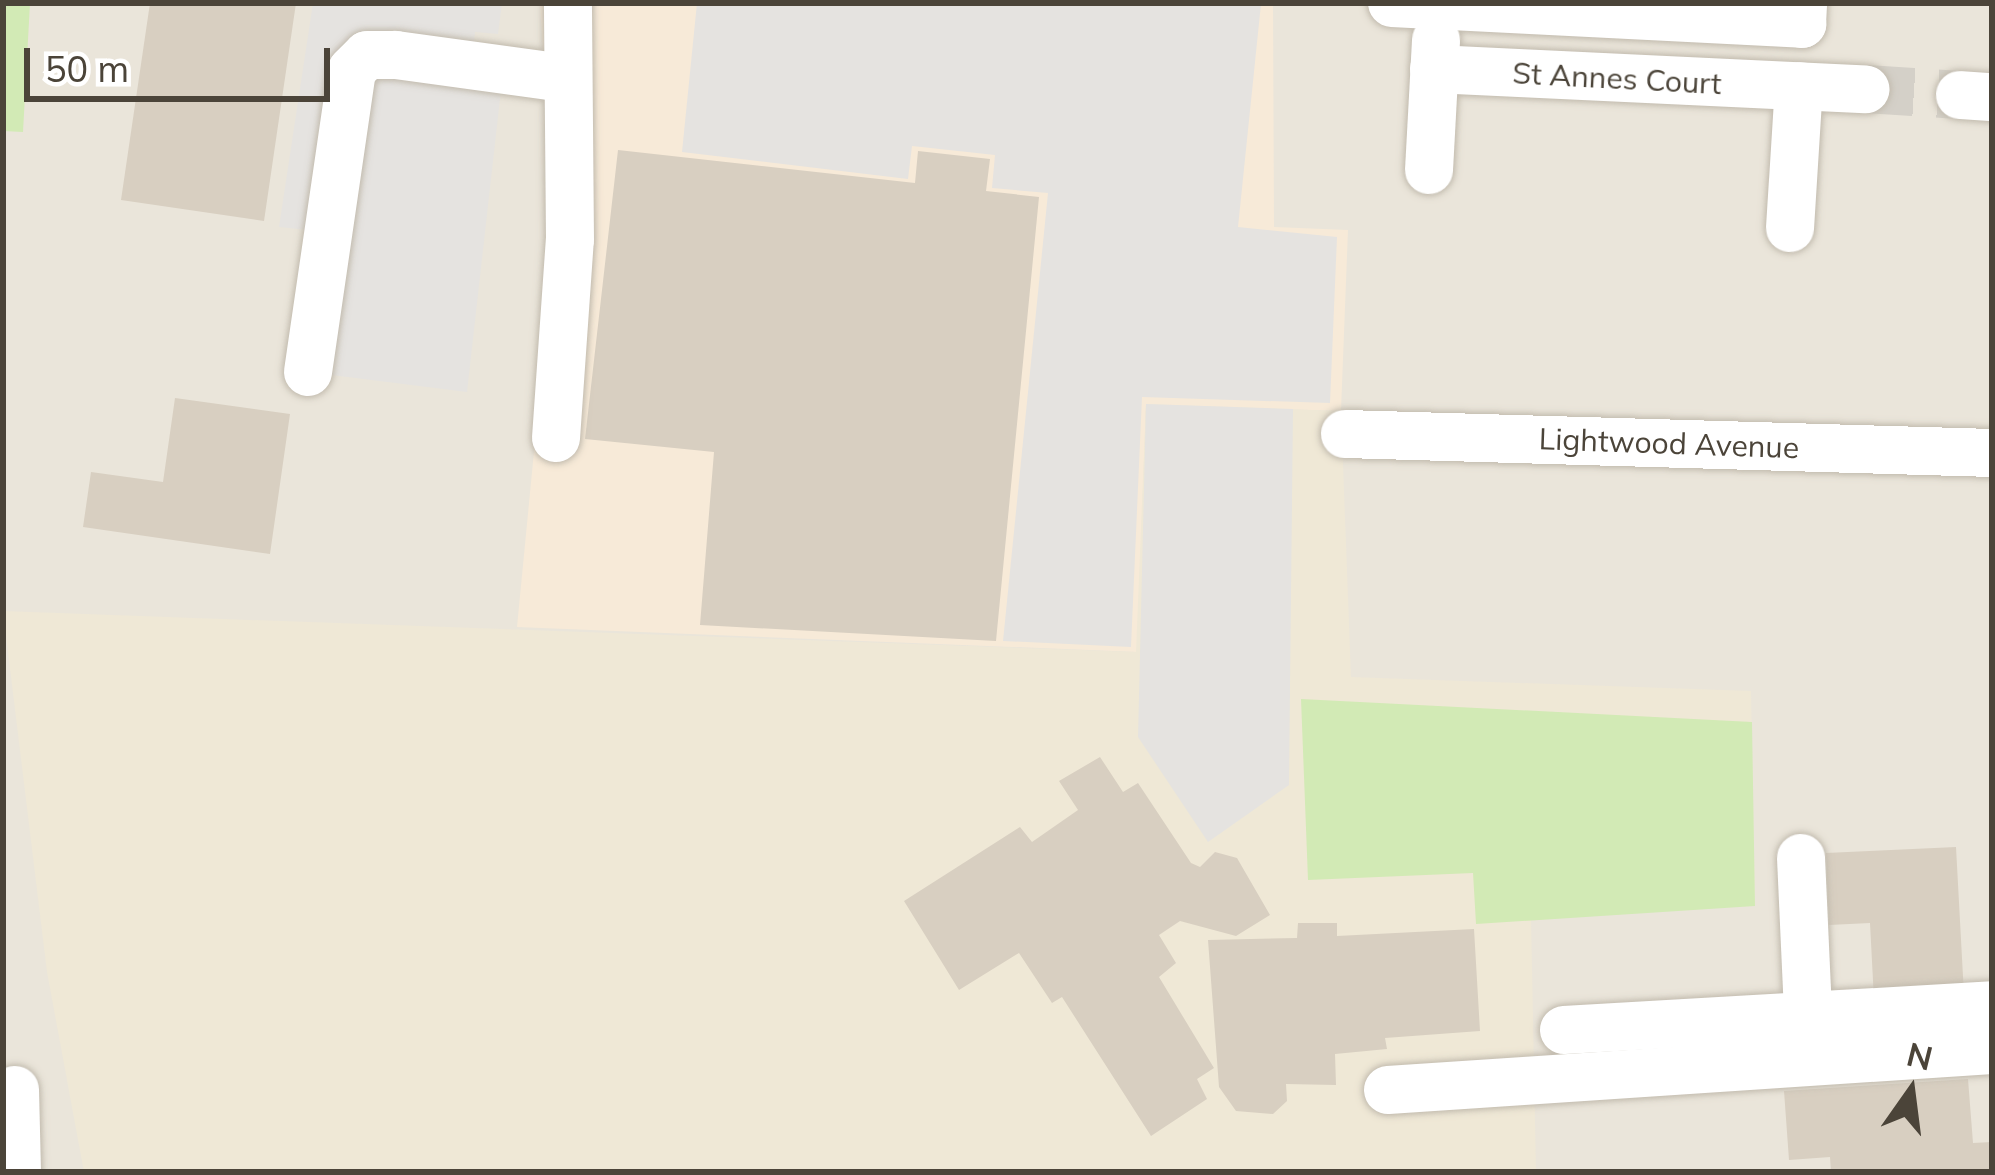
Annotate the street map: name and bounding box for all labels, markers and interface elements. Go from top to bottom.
scale bar [30,24,336,98]
text: 50 m [45,46,129,91]
street label: St Annes Court [1512,55,1722,101]
street label: Lightwood Avenue [1538,420,1800,466]
north arrow [1851,1031,1971,1151]
text: N [1903,1033,1937,1078]

